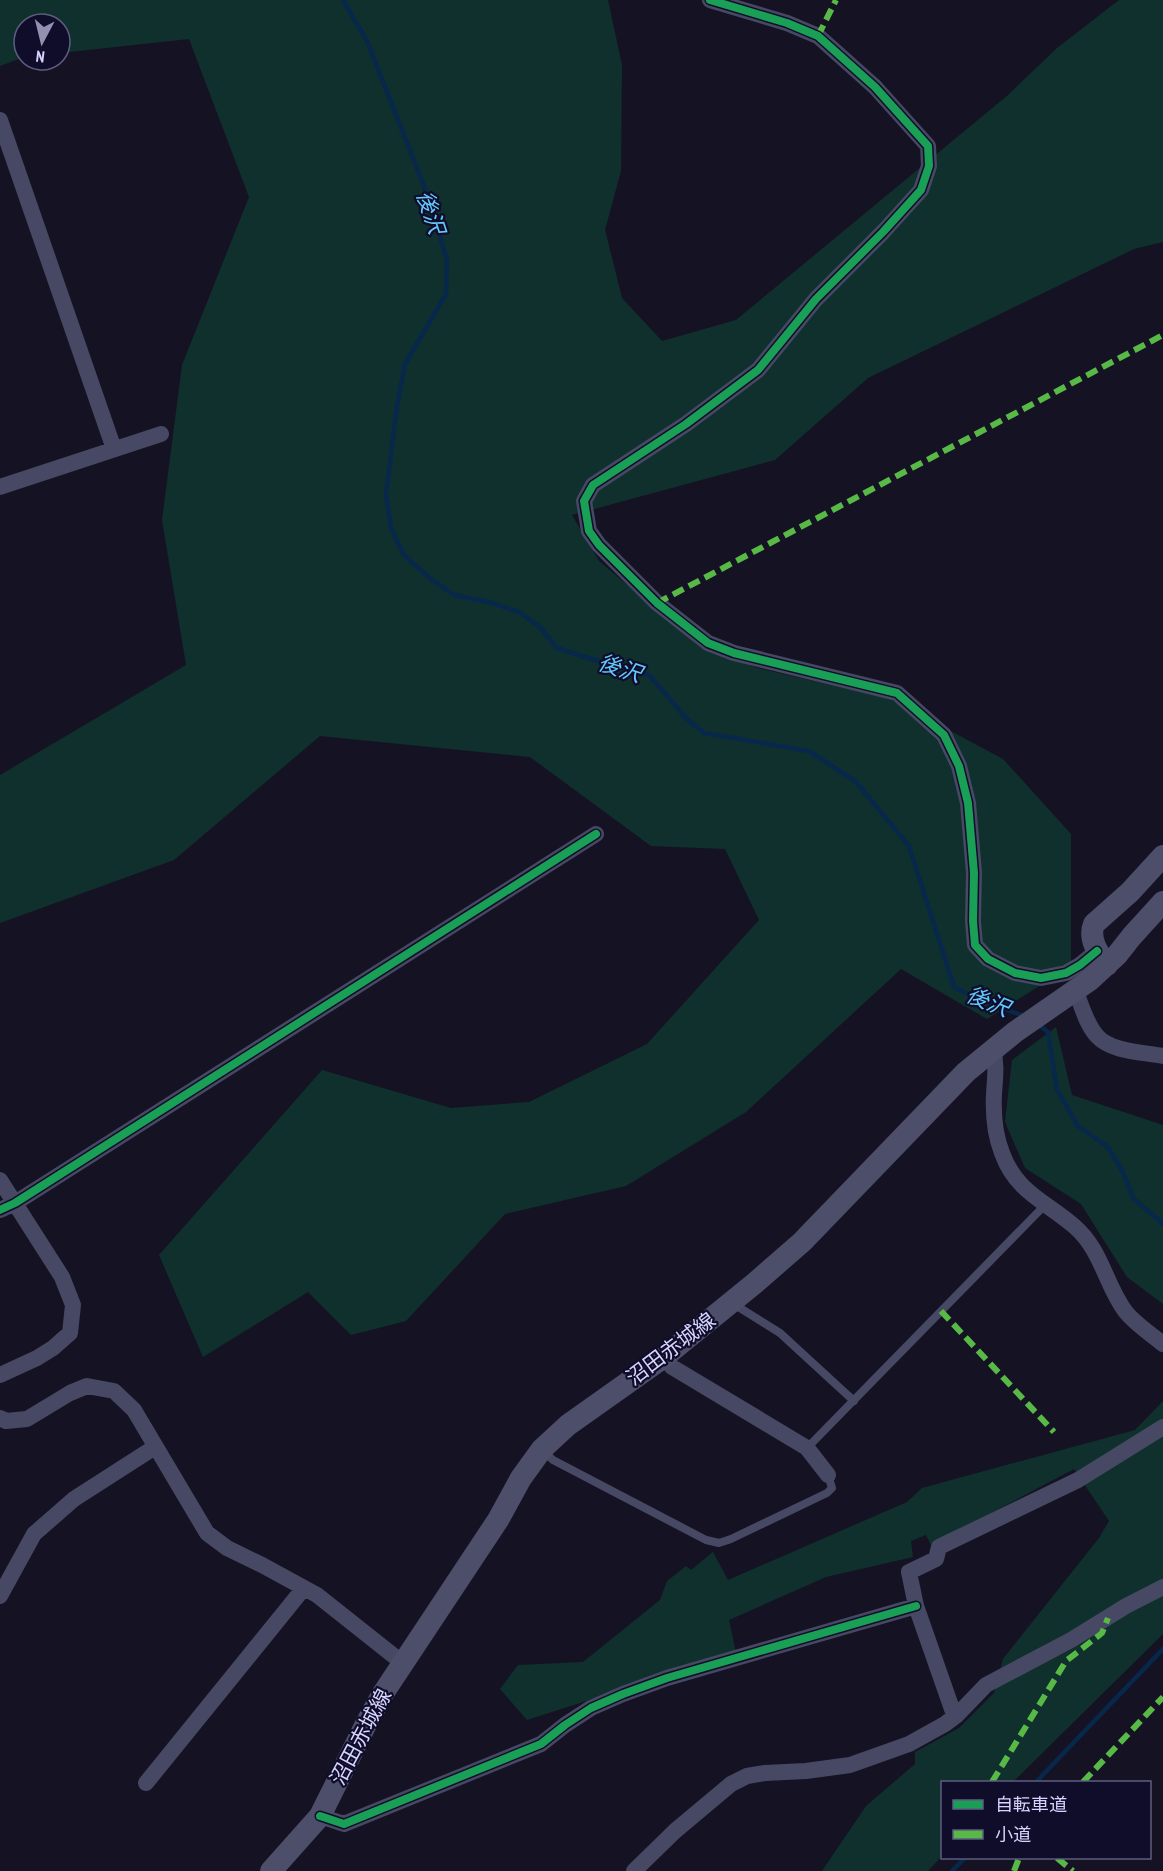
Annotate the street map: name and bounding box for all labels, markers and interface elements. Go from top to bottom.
north arrow [12,12,72,72]
text: N [35,46,46,67]
water label: 後沢 [411,187,452,240]
water label: 後沢 [595,648,648,689]
water label: 後沢 [962,980,1016,1023]
street label: 沼田赤城線 [621,1306,721,1391]
street label: 沼田赤城線 [324,1684,397,1789]
legend [941,1781,1151,1859]
text: 自転車道 [995,1793,1067,1816]
text: 小道 [995,1823,1031,1846]

